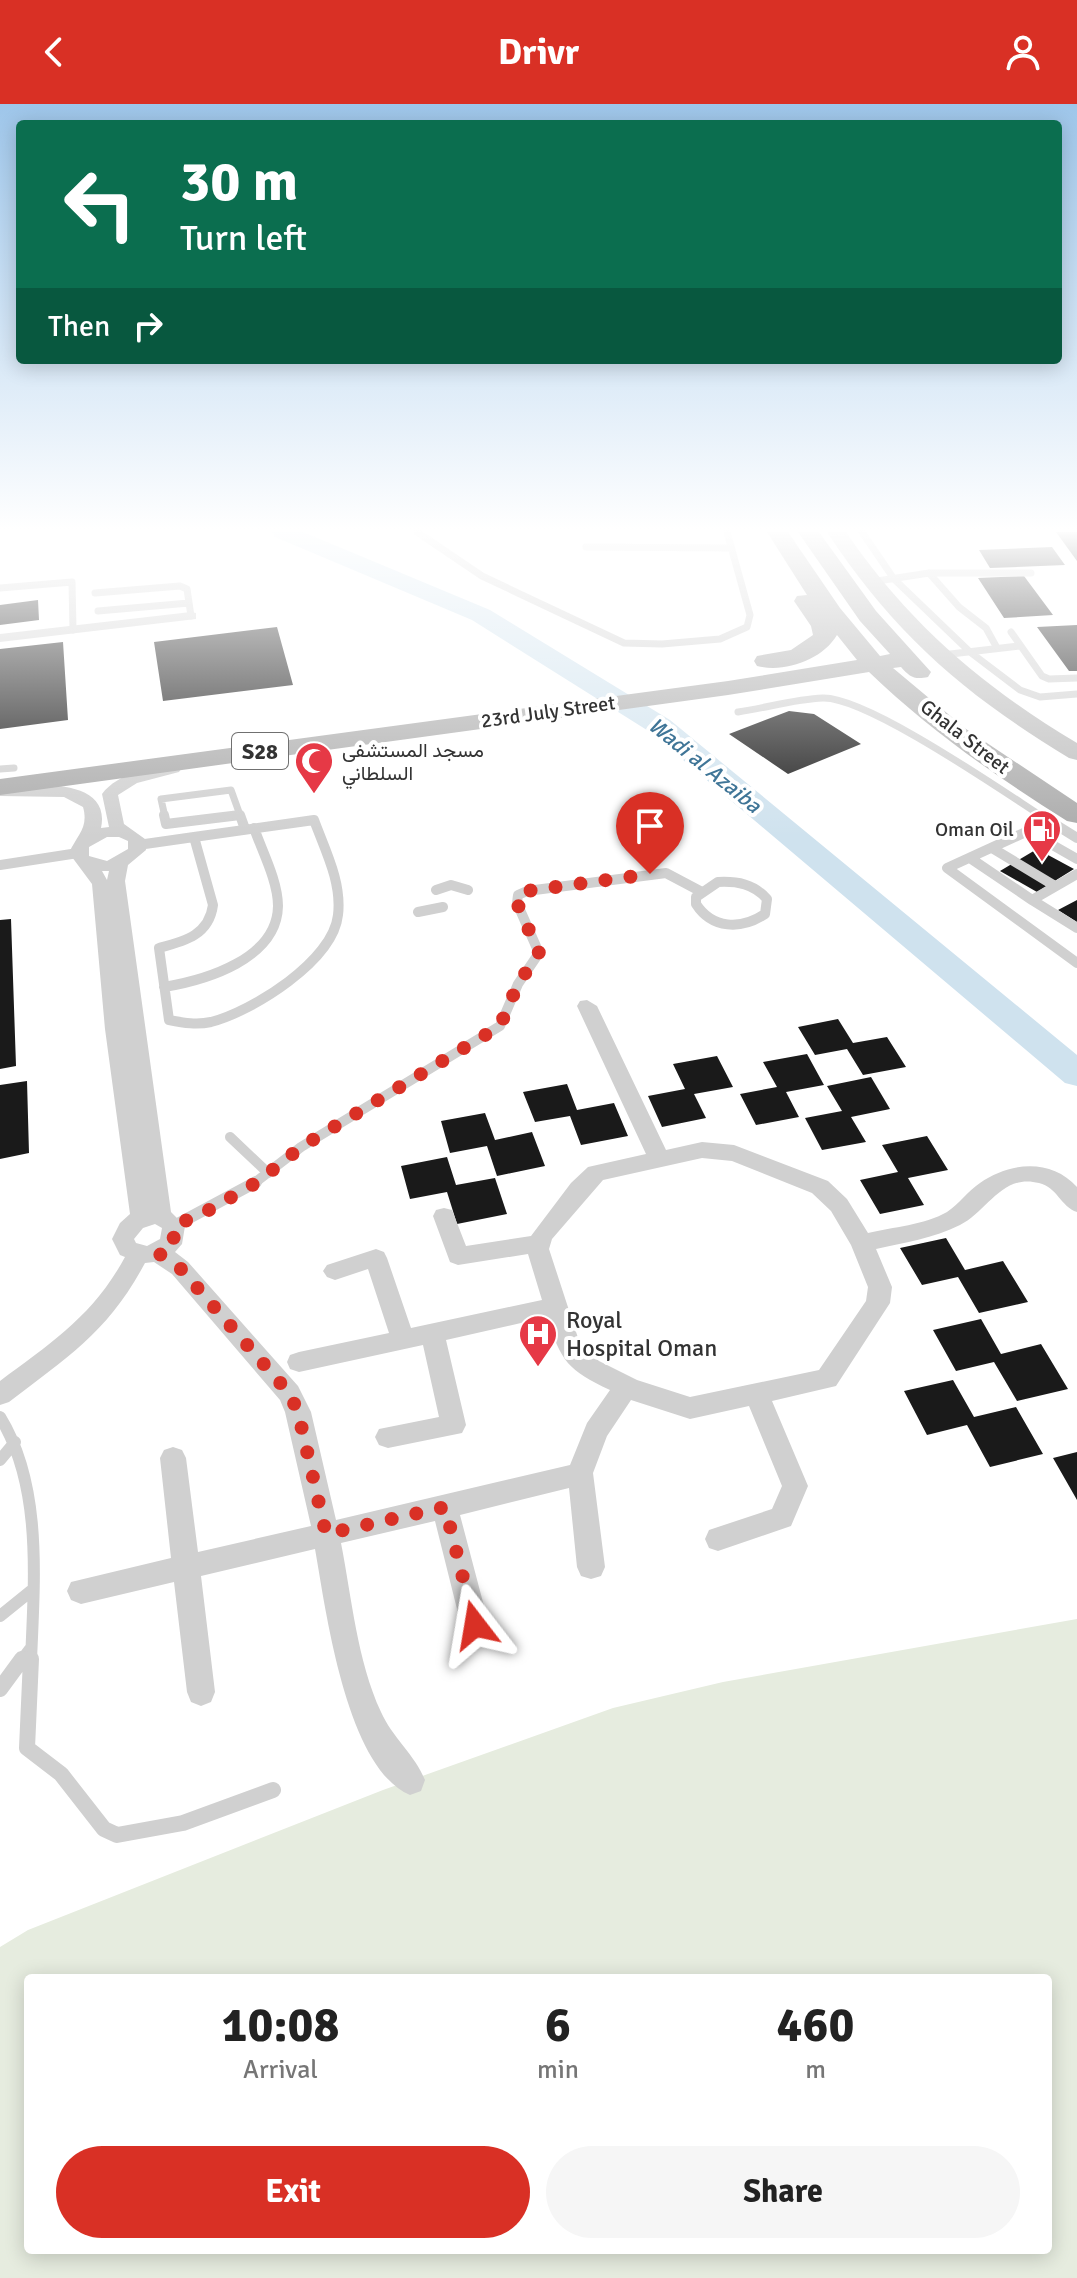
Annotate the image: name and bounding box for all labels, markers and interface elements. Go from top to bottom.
icon: back [32,30,76,74]
text: Drivr [498,30,579,75]
icon: person [1001,30,1045,74]
text: 30 m [180,147,298,216]
icon: left [48,152,152,256]
text: Turn left [180,216,307,261]
icon: right [126,304,170,348]
text: Then [48,308,110,345]
street label: 23rd July Street [479,690,617,734]
street label: Ghala Street [915,694,1015,780]
water label: Wadi al Azaiba [643,711,767,819]
road number: S28 [232,733,288,769]
place label: مسجد المستشفى السلطاني [342,738,484,790]
mosque icon: مسجد المستشفى السلطاني [293,740,335,795]
pin [616,792,684,874]
icon: arrive [628,804,672,848]
fuel station icon: Oman Oil [1021,808,1063,863]
place label: Oman Oil [935,817,1014,842]
place label: Royal Hospital Oman [566,1305,717,1363]
hospital icon: Royal Hospital Oman [517,1313,559,1368]
position arrow [433,1583,517,1667]
text: 10:08 [222,1996,339,2055]
text: 6 [545,1996,571,2055]
text: 460 [777,1996,854,2055]
text: Arrival [243,2054,318,2086]
text: min [537,2054,579,2086]
text: m [805,2054,826,2086]
button: Exit [56,2146,530,2238]
button: Share [546,2146,1020,2238]

